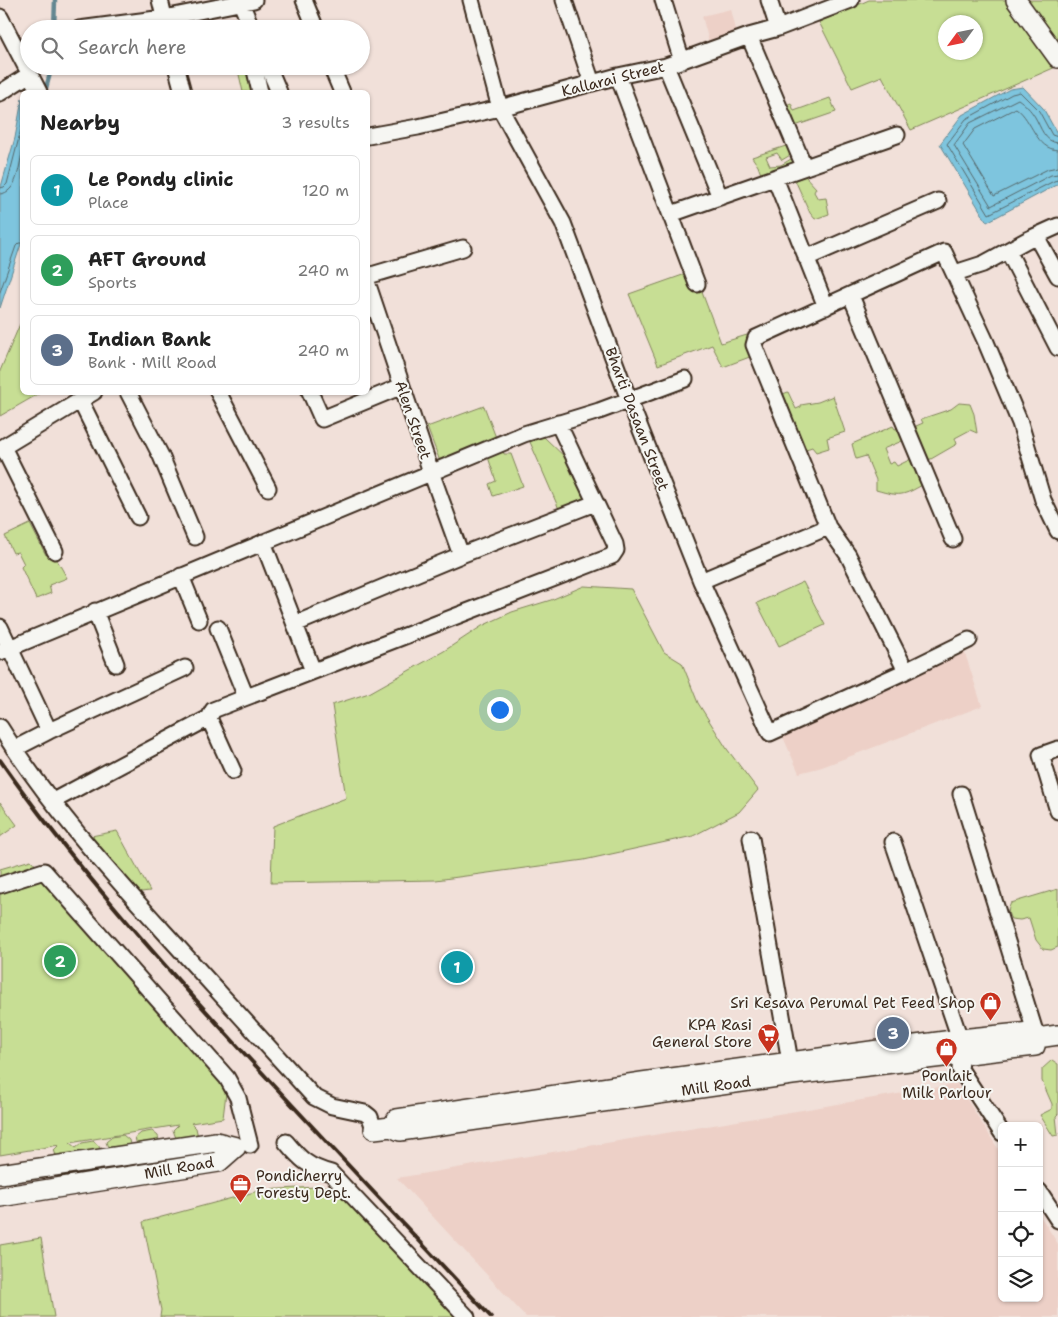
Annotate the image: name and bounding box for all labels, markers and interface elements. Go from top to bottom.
north arrow [938,15,983,60]
search box [20,20,370,75]
icon: search [38,34,66,62]
text: Search here [78,35,187,60]
street label: Kallarai Street [559,57,667,101]
text: Nearby [40,109,120,137]
text: 3 results [281,112,350,133]
text: Le Pondy clinic [88,167,234,192]
text: 1 [53,180,61,201]
text: 120 m [302,180,349,201]
text: Place [88,192,129,213]
text: AFT Ground [88,247,206,272]
text: 2 [51,260,63,281]
text: 240 m [297,260,349,281]
text: Sports [88,272,137,293]
text: Indian Bank [88,327,211,352]
text: 3 [51,340,63,361]
text: 240 m [297,340,349,361]
street label: Bharti Dasaan Street [600,344,674,494]
text: Bank · Mill Road [88,352,217,373]
street label: Alen Street [390,378,436,462]
your location [487,697,513,723]
pin: 2 [44,942,76,980]
pin: 1 [441,948,473,986]
shop icon: Sri Kesava Perumal Pet Feed Shop [979,991,1003,1022]
place label: Sri Kesava Perumal Pet Feed Shop [730,993,975,1013]
pin: 3 [877,1014,909,1052]
place label: KPA Rasi General Store [652,1015,752,1052]
supermarket icon: KPA Rasi General Store [756,1022,780,1053]
shop icon: Ponlait Milk Parlour [935,1036,959,1067]
place label: Ponlait Milk Parlour [902,1066,992,1103]
street label: Mill Road [680,1071,753,1101]
map controls [998,1122,1043,1302]
button: + [998,1122,1043,1167]
street label: Mill Road [143,1152,216,1184]
place label: Pondicherry Foresty Dept. [256,1166,351,1203]
button: − [998,1167,1043,1212]
office icon: Pondicherry Foresty Dept. [228,1173,252,1204]
button: locate [998,1212,1043,1257]
button: layers [998,1257,1043,1302]

